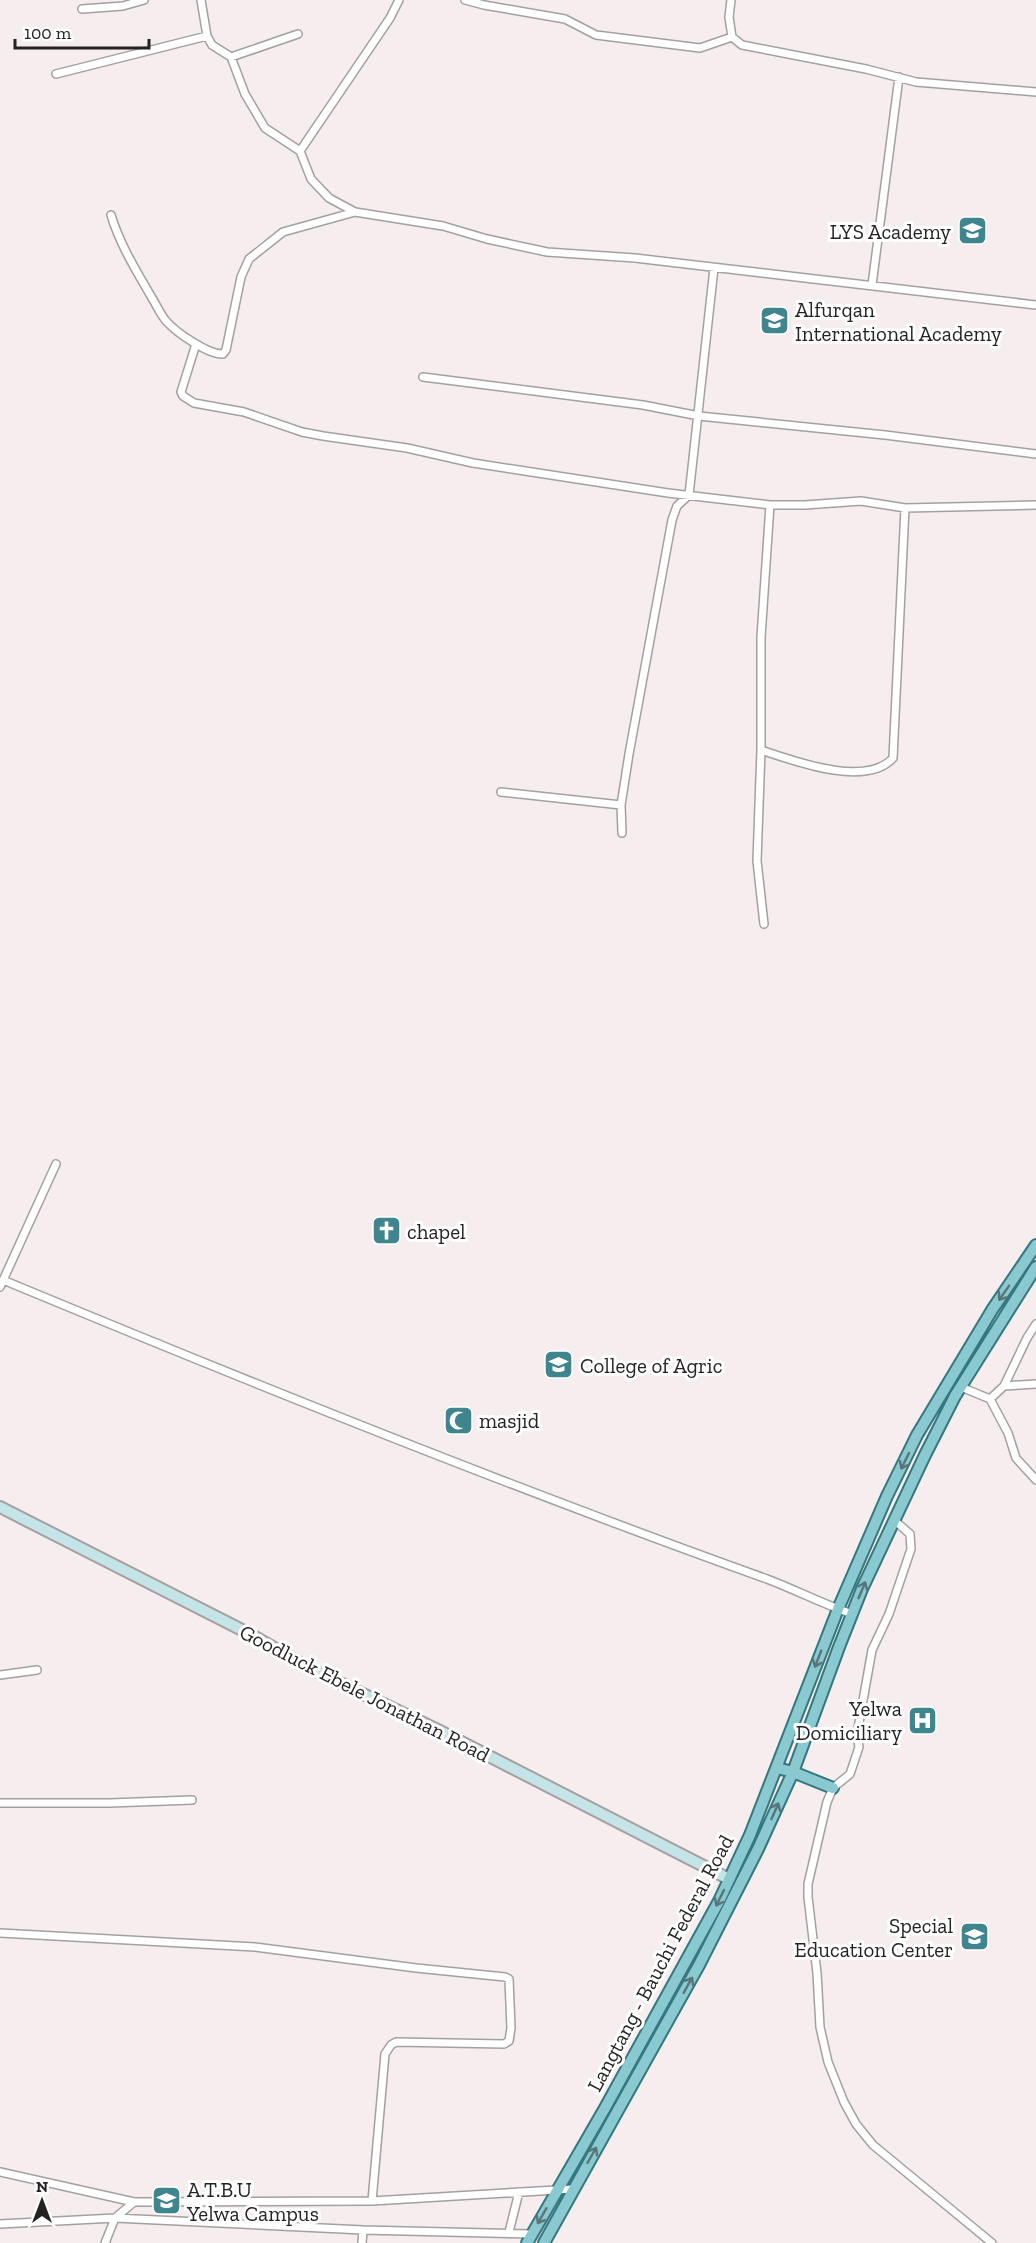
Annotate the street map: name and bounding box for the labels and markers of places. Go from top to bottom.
school or university icon: LYS Academy [956,215,988,247]
place label: LYS Academy [830,219,951,244]
place label: Alfurqan International Academy [795,297,1002,346]
school or university icon: Alfurqan International Academy [758,305,790,337]
church icon: chapel [370,1215,402,1247]
place label: chapel [407,1219,466,1244]
school or university icon: College of Agric [543,1349,575,1381]
place label: College of Agric [580,1353,722,1378]
mosque icon: masjid [442,1404,474,1436]
place label: masjid [479,1408,540,1434]
place label: Yelwa Domiciliary [796,1696,902,1745]
hospital icon: Yelwa Domiciliary [907,1704,939,1736]
place label: Special Education Center [794,1913,953,1962]
school or university icon: Special Education Center [958,1921,990,1953]
place label: A.T.B.U Yelwa Campus [186,2177,319,2226]
school or university icon: A.T.B.U Yelwa Campus [150,2185,182,2217]

